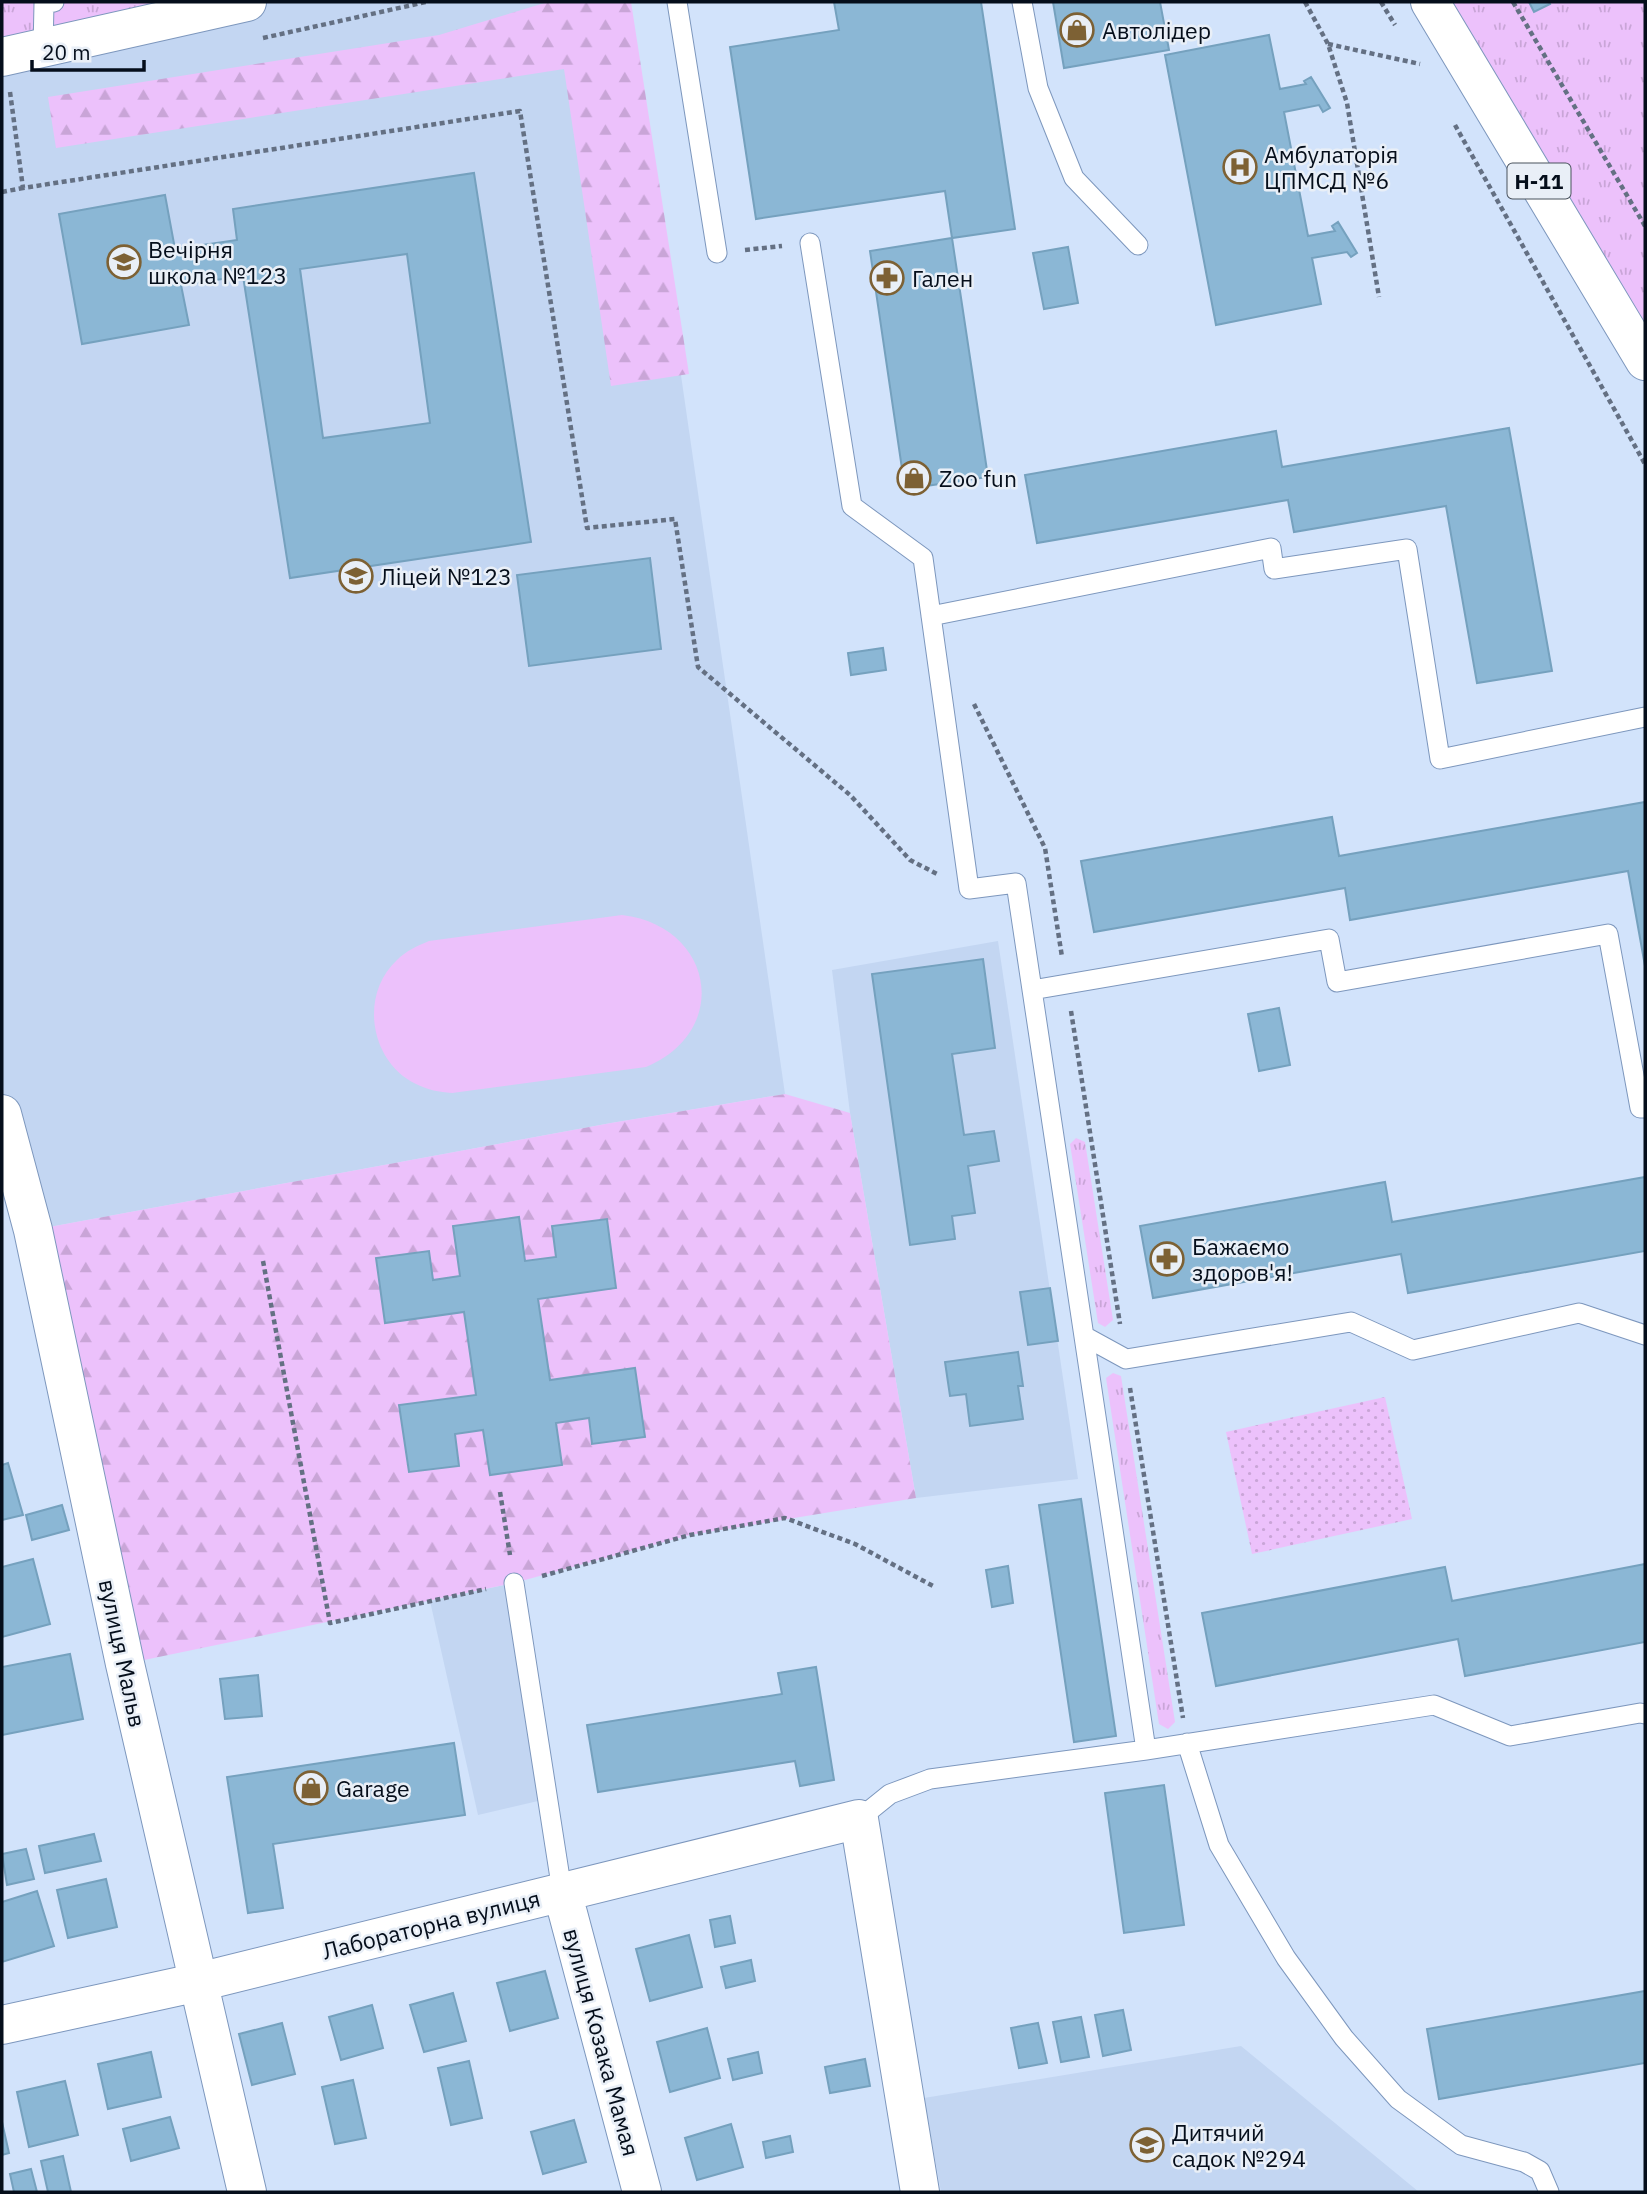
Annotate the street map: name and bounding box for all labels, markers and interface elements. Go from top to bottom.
shop icon: Автолідер [1058,11,1096,49]
place label: Автолідер [1102,15,1211,45]
scale bar [32,28,144,72]
text: 20 m [42,38,91,66]
place label: Амбулаторія ЦПМСД №6 [1264,139,1398,195]
hospital icon: Амбулаторія ЦПМСД №6 [1221,148,1259,186]
road number: Н-11 [1508,164,1570,198]
place label: Вечірня школа №123 [148,234,287,290]
school or university icon: Вечірня школа №123 [105,243,143,281]
pharmacy icon: Гален [868,259,906,297]
place label: Гален [912,263,973,293]
shop icon: Zoo fun [895,459,933,497]
place label: Zoo fun [939,463,1017,493]
school or university icon: Ліцей №123 [337,557,375,595]
place label: Ліцей №123 [380,561,512,591]
place label: Бажаємо здоров'я! [1192,1231,1293,1287]
pharmacy icon: Бажаємо здоров'я! [1148,1240,1186,1278]
street label: вулиця Мальв [93,1576,153,1730]
shop icon: Garage [292,1769,330,1807]
place label: Garage [336,1773,410,1803]
street label: Лабораторна вулиця [319,1882,543,1966]
street label: вулиця Козака Мамая [557,1925,647,2159]
place label: Дитячий садок №294 [1172,2117,1306,2173]
school or university icon: Дитячий садок №294 [1128,2126,1166,2164]

